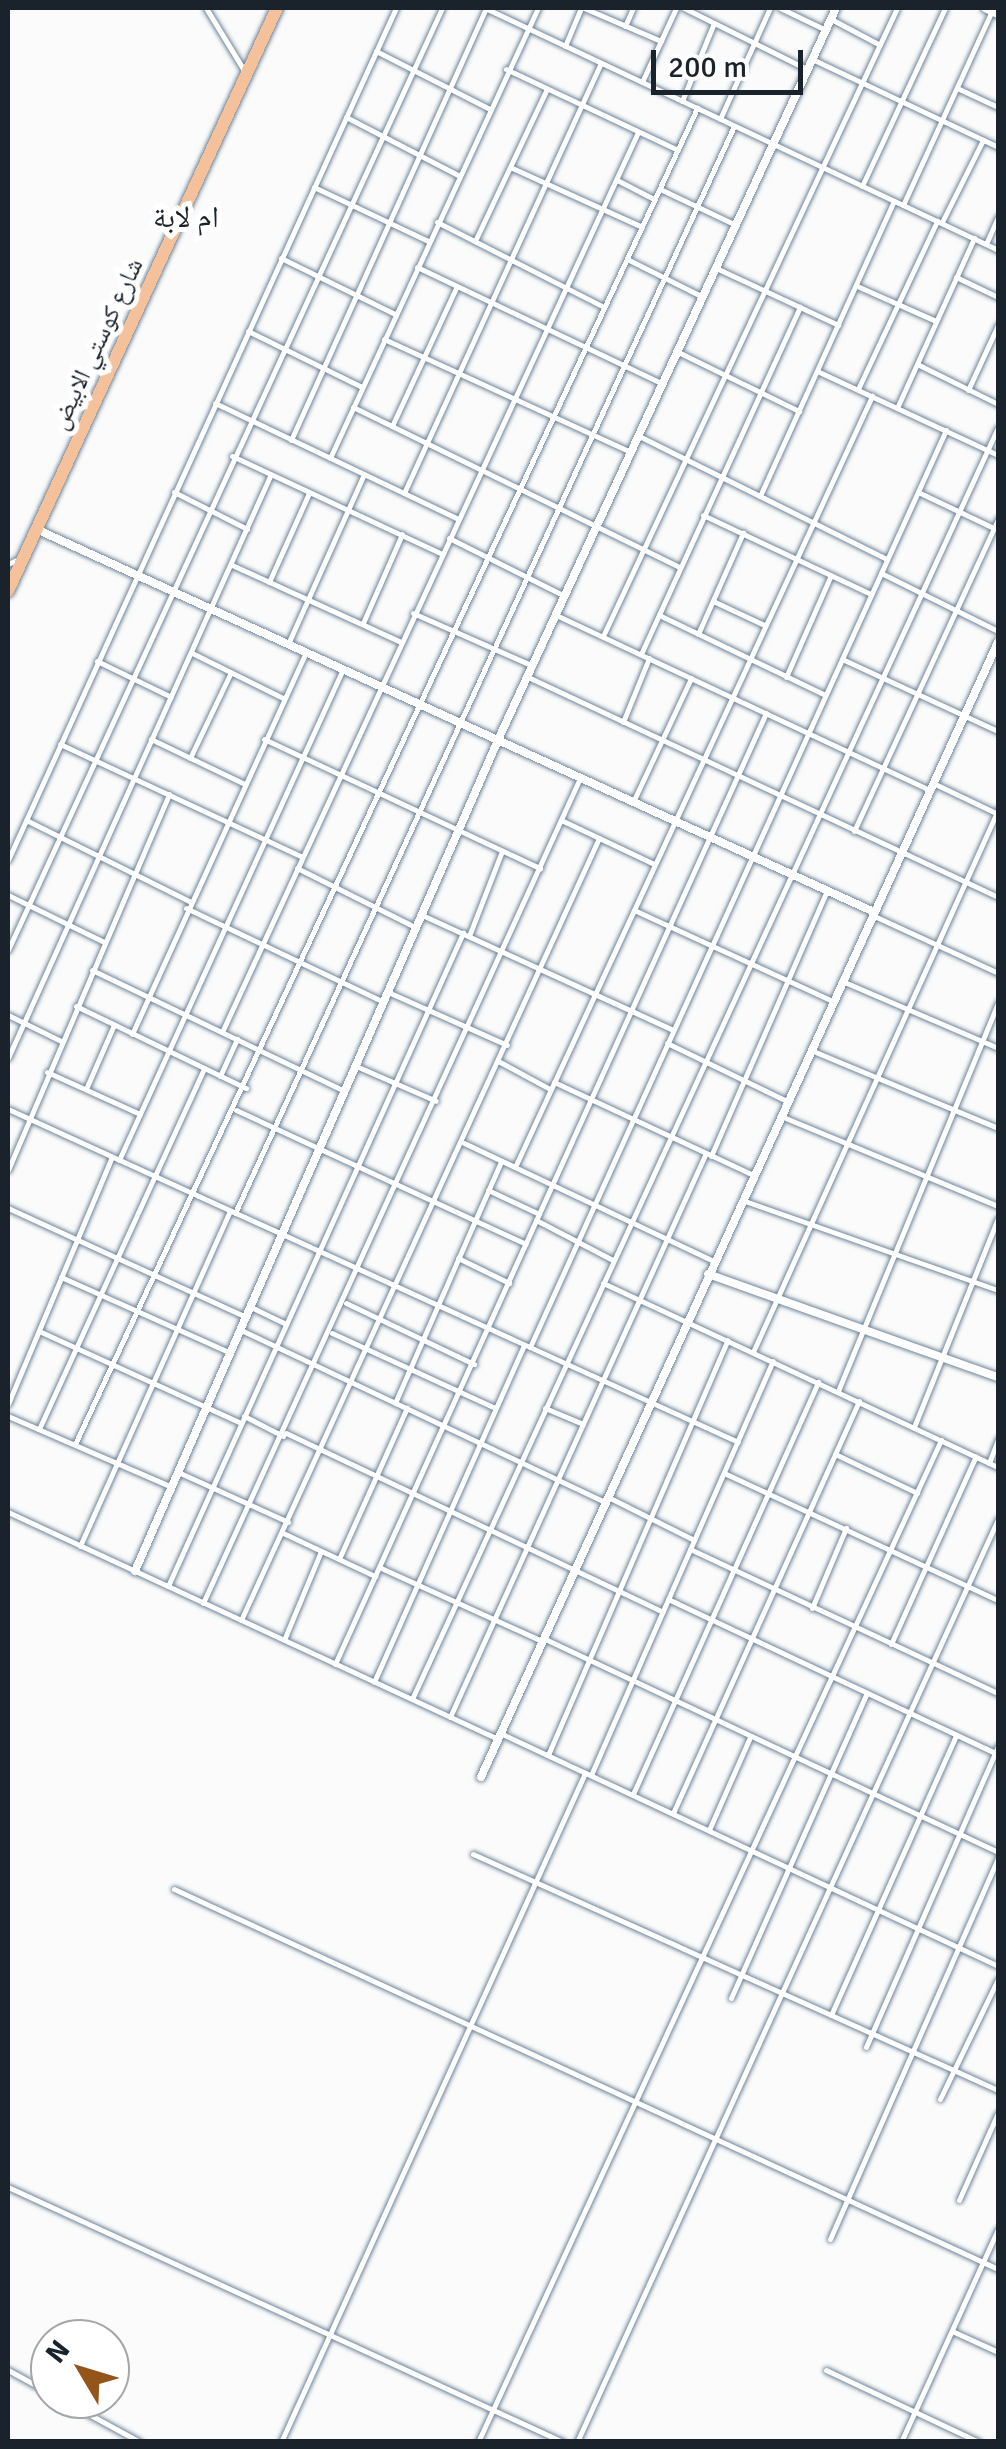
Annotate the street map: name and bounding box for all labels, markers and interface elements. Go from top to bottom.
scale bar [656,30,808,92]
text: 200 m [668,49,747,86]
district label: ام لابة [153,200,219,236]
street label: شارع كوستي الابيض [44,254,150,434]
north arrow [30,2319,130,2419]
text: N [39,2334,77,2370]

